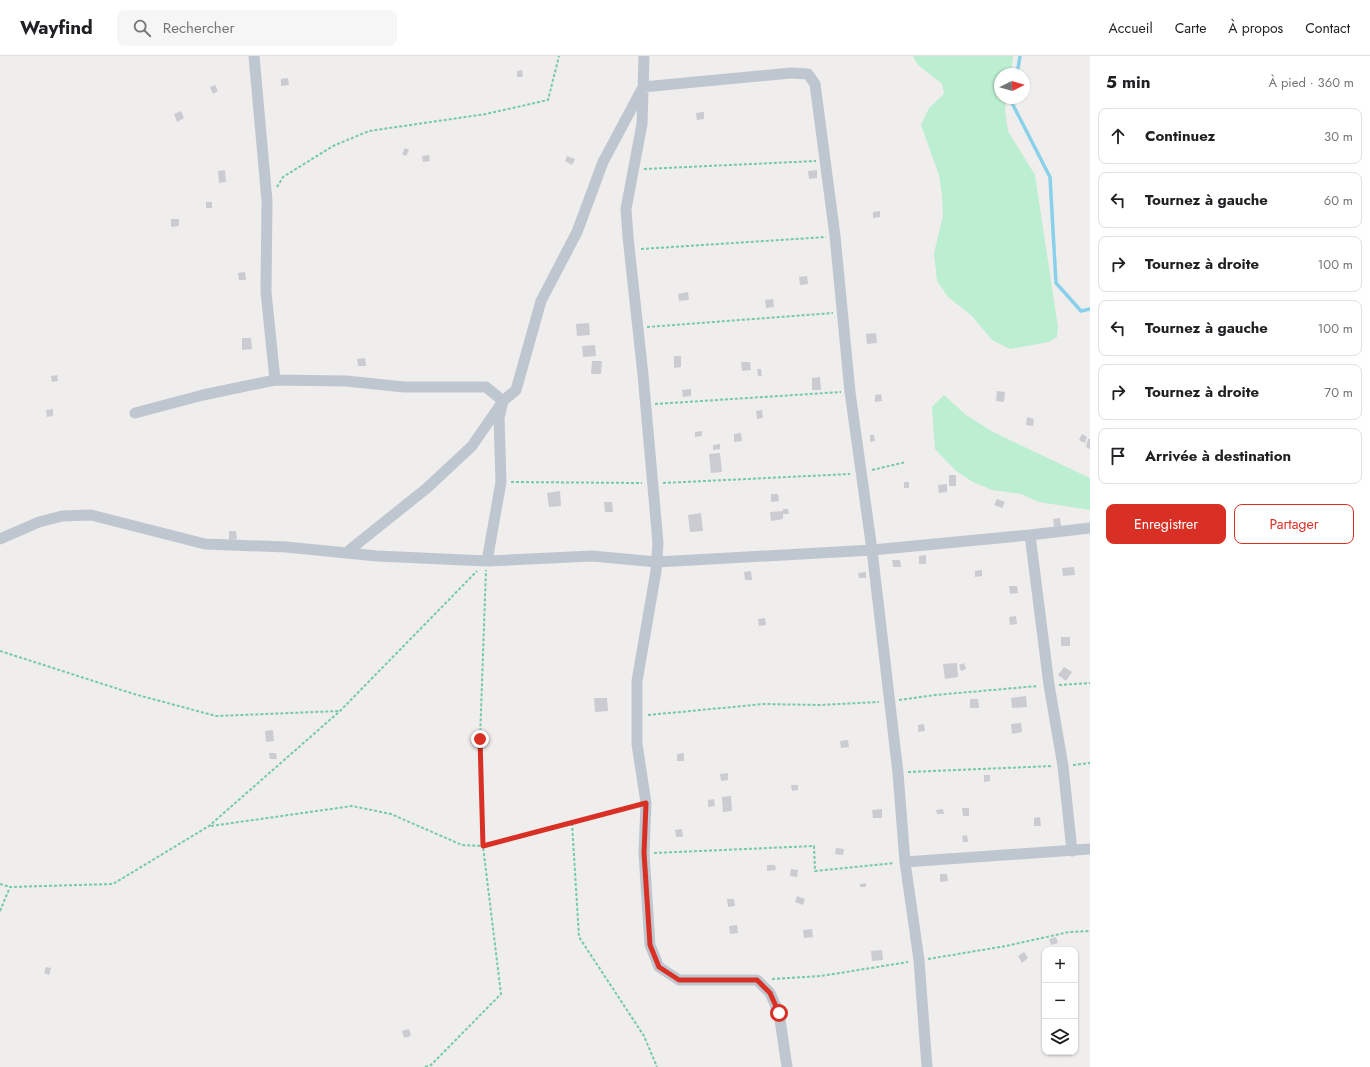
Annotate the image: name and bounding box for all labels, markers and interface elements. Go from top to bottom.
search box [117,10,397,46]
text: Wayfind [20,14,93,41]
icon: search [131,17,153,39]
text: Rechercher [163,17,235,39]
text: Accueil [1109,18,1153,38]
text: Carte [1175,18,1206,38]
text: À propos [1228,18,1283,38]
text: Contact [1305,18,1350,38]
north arrow [994,68,1030,104]
text: 5 min [1106,70,1150,94]
text: À pied · 360 m [1268,73,1354,92]
icon: ahead [1107,125,1129,147]
text: Continuez [1145,125,1215,147]
text: 30 m [1324,127,1353,146]
icon: left [1107,189,1129,211]
text: Tournez à gauche [1145,189,1268,211]
text: 60 m [1324,191,1353,210]
icon: right [1107,253,1129,275]
text: Tournez à droite [1145,253,1259,275]
text: 100 m [1318,255,1353,274]
icon: left [1107,317,1129,339]
text: Tournez à gauche [1145,317,1268,339]
text: 100 m [1318,319,1353,338]
icon: right [1107,381,1129,403]
text: Tournez à droite [1145,381,1259,403]
text: 70 m [1324,383,1353,402]
icon: arrive [1107,445,1129,467]
text: Arrivée à destination [1145,445,1291,467]
button: Enregistrer [1106,504,1226,544]
button: Partager [1234,504,1354,544]
route end [471,730,489,748]
map controls [1042,947,1078,1055]
button: + [1042,947,1078,983]
button: − [1042,983,1078,1019]
route start [770,1004,788,1022]
button: layers [1042,1019,1078,1055]

